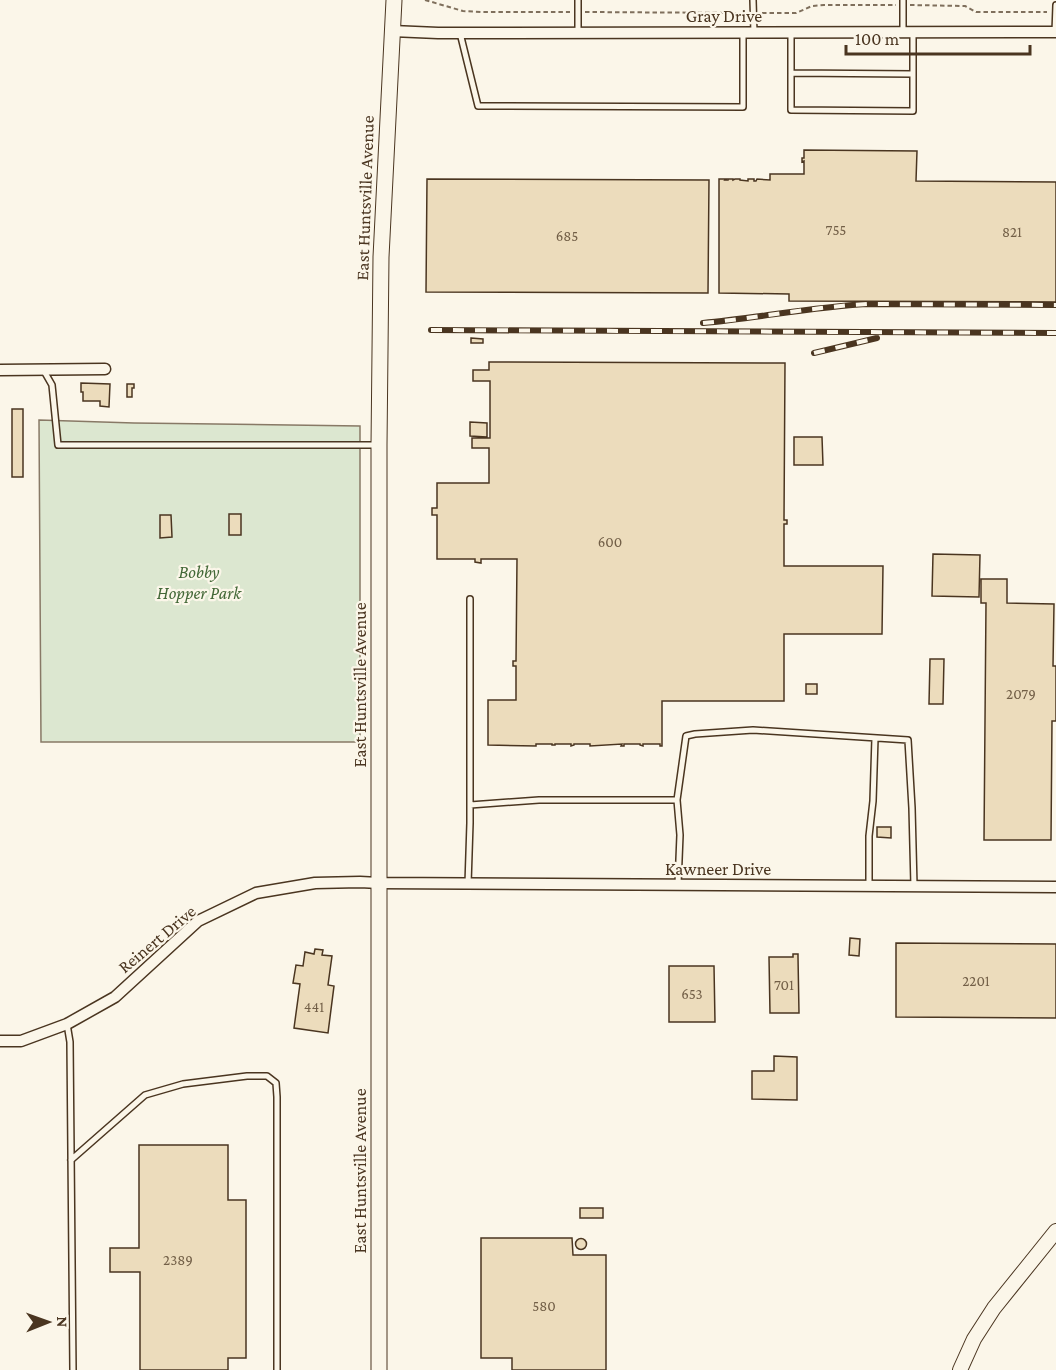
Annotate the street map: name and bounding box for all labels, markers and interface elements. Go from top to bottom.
street label: Gray Drive [686,6,762,26]
scale bar [846,18,1030,56]
text: 100 m [855,29,900,49]
street label: East Huntsville Avenue [352,115,378,281]
house number: 755 [826,222,846,238]
house number: 821 [1002,224,1022,240]
house number: 685 [556,228,578,244]
house number: 600 [598,534,622,550]
park label: Bobby Hopper Park [157,562,242,603]
street label: East Huntsville Avenue [350,602,370,768]
house number: 2079 [1006,686,1036,702]
street label: Kawneer Drive [665,859,771,879]
street label: Reinert Drive [114,901,200,977]
house number: 2201 [962,973,990,989]
house number: 701 [774,977,794,993]
house number: 653 [681,986,703,1002]
house number: 441 [304,999,324,1015]
street label: East Huntsville Avenue [350,1088,370,1254]
house number: 2389 [163,1252,193,1268]
north arrow [18,1292,78,1352]
house number: 580 [532,1298,556,1314]
text: N [54,1316,71,1327]

